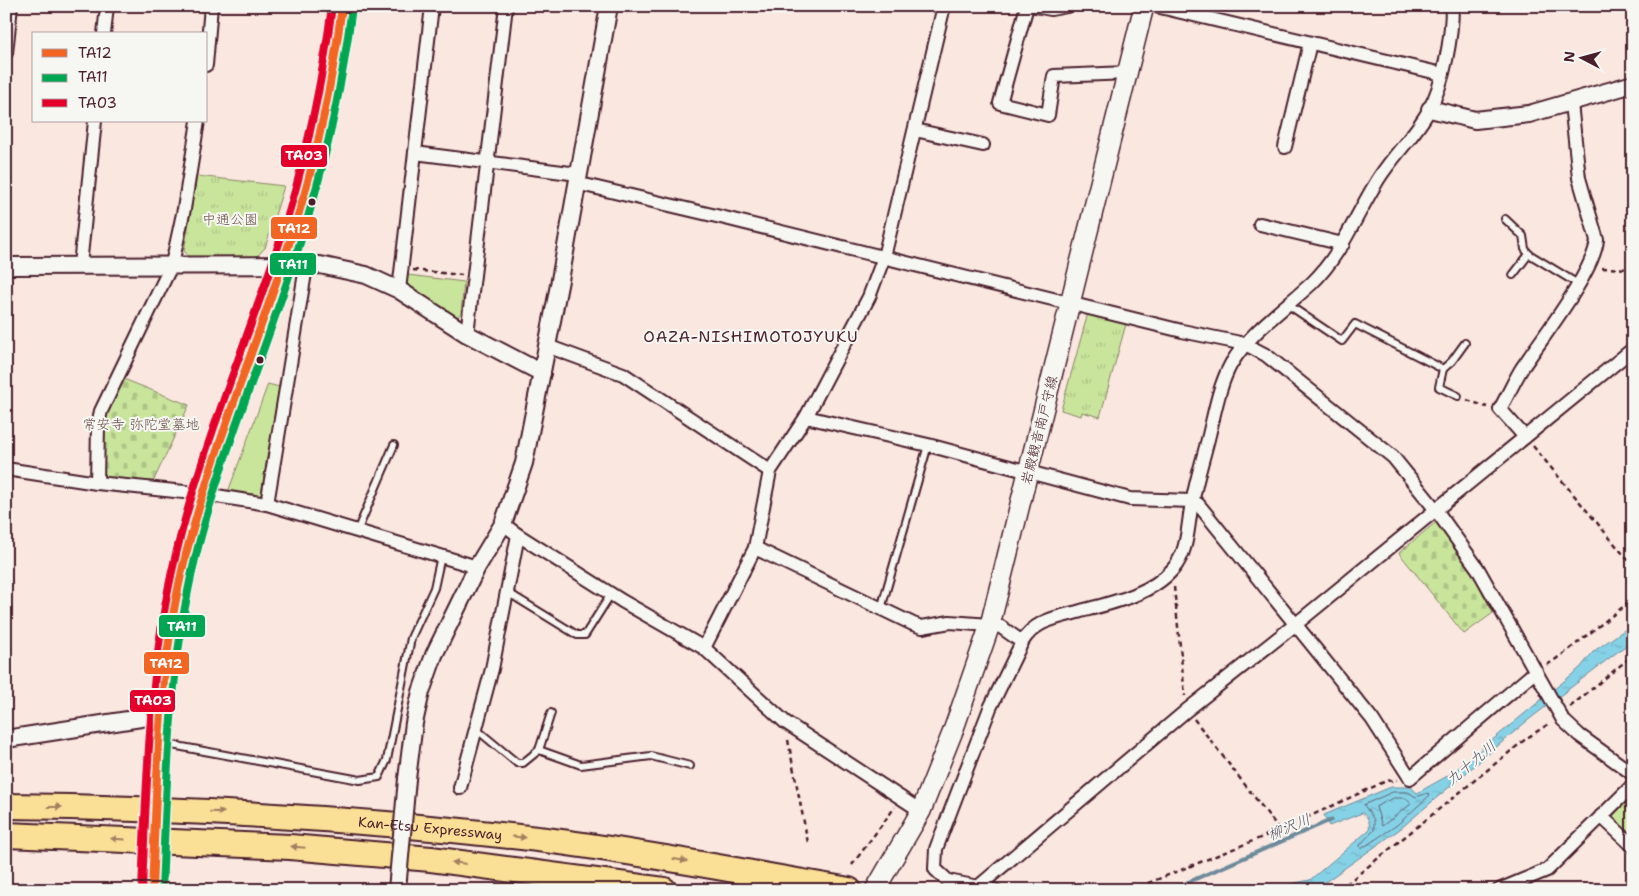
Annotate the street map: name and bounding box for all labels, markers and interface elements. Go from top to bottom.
legend [32,32,208,122]
north arrow [1556,32,1606,82]
text: TA12 [78,43,112,63]
text: N [1560,50,1579,63]
text: TA11 [78,67,108,87]
text: TA03 [78,93,117,113]
line badge: TA03 [280,144,328,168]
text: TA03 [285,146,323,164]
unlabelled marker [307,197,317,207]
park label: 中通公園 [202,210,258,228]
line badge: TA12 [270,216,318,240]
text: TA12 [277,219,311,237]
line badge: TA11 [269,252,317,276]
text: TA11 [278,255,308,273]
district label: OAZA-NISHIMOTOJYUKU [643,326,859,347]
unlabelled marker [255,355,265,365]
street label: 岩殿観音南戸守線 [1017,373,1061,487]
park label: 常安寺 弥陀堂墓地 [83,415,199,433]
line badge: TA11 [158,614,206,638]
text: TA11 [167,617,197,635]
line badge: TA12 [143,651,190,675]
text: TA12 [149,654,183,672]
line badge: TA03 [129,689,176,713]
text: TA03 [134,691,172,709]
water label: 九十九川 [1442,736,1500,790]
one-way arrow [47,803,63,811]
one-way arrow [210,809,226,817]
water label: 柳沢川 [1264,809,1314,845]
street label: Kan-Etsu Expressway [357,813,503,844]
one-way arrow [511,833,527,841]
one-way arrow [109,835,125,843]
one-way arrow [289,843,305,851]
one-way arrow [672,857,688,865]
one-way arrow [451,859,467,867]

